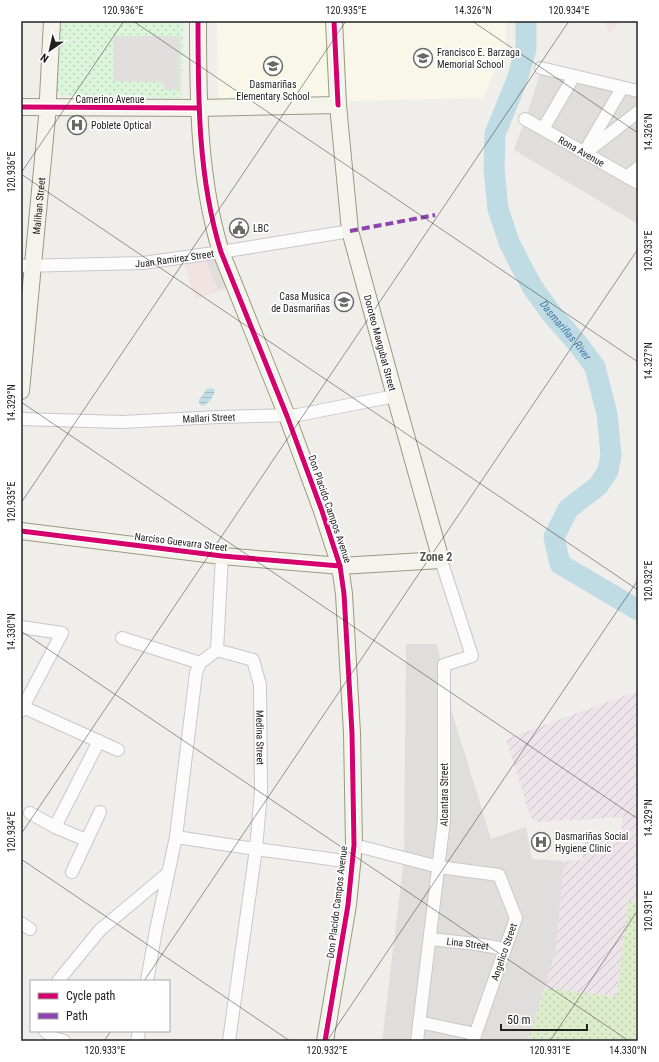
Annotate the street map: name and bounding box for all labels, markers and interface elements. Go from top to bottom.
text: 120.936°E [103,5,144,16]
text: 120.935°E [326,5,367,16]
text: 14.326°N [454,5,492,16]
text: 120.934°E [549,5,590,16]
north arrow [30,30,70,70]
school or university icon: Francisco E. Barzaga Memorial School [412,47,434,69]
place label: Francisco E. Barzaga Memorial School [437,47,520,70]
text: N [38,50,51,65]
school or university icon: Dasmariñas Elementary School [262,55,284,77]
place label: Dasmariñas Elementary School [236,79,310,102]
street label: Camerino Avenue [76,94,145,105]
text: 14.326°N [643,113,654,151]
hospital icon: Poblete Optical [66,114,88,136]
place label: Poblete Optical [91,120,151,131]
street label: Rona Avenue [557,134,607,169]
text: 120.936°E [6,151,17,192]
street label: Malihan Street [30,177,47,235]
public building icon: LBC [228,217,250,239]
place label: LBC [253,223,269,234]
text: 120.933°E [643,230,654,271]
street label: Juan Ramirez Street [135,248,215,269]
place label: Casa Musica de Dasmariñas [271,291,330,314]
school or university icon: Casa Musica de Dasmariñas [333,291,355,313]
street label: Doroteo Mangubat Street [362,294,398,392]
water label: Dasmariñas River [538,298,595,363]
text: 14.327°N [643,342,654,380]
text: 14.329°N [6,384,17,422]
street label: Mallari Street [182,411,235,424]
street label: Don Placido Campos Avenue [306,454,354,565]
text: 120.935°E [6,481,17,522]
street label: Narciso Guevarra Street [134,531,228,553]
district label: Zone 2 [420,550,452,564]
text: 120.932°E [643,560,654,601]
text: 14.330°N [6,613,17,651]
street label: Medina Street [255,710,266,765]
street label: Alcantara Street [438,763,450,827]
text: 14.329°N [643,799,654,837]
text: 120.934°E [6,811,17,852]
hospital icon: Dasmariñas Social Hygiene Clinic [530,831,552,853]
place label: Dasmariñas Social Hygiene Clinic [555,831,628,854]
street label: Don Placido Campos Avenue [325,845,349,959]
text: 120.931°E [643,890,654,931]
street label: Angelico Street [489,922,519,982]
street label: Lina Street [446,935,490,952]
legend [30,980,170,1032]
text: Cycle path [66,989,116,1003]
scale bar [501,1006,587,1032]
text: Path [66,1009,88,1023]
text: 50 m [507,1013,531,1027]
text: 120.933°E [85,1045,126,1056]
text: 120.932°E [307,1045,348,1056]
text: 120.931°E [530,1045,571,1056]
text: 14.330°N [609,1045,647,1056]

